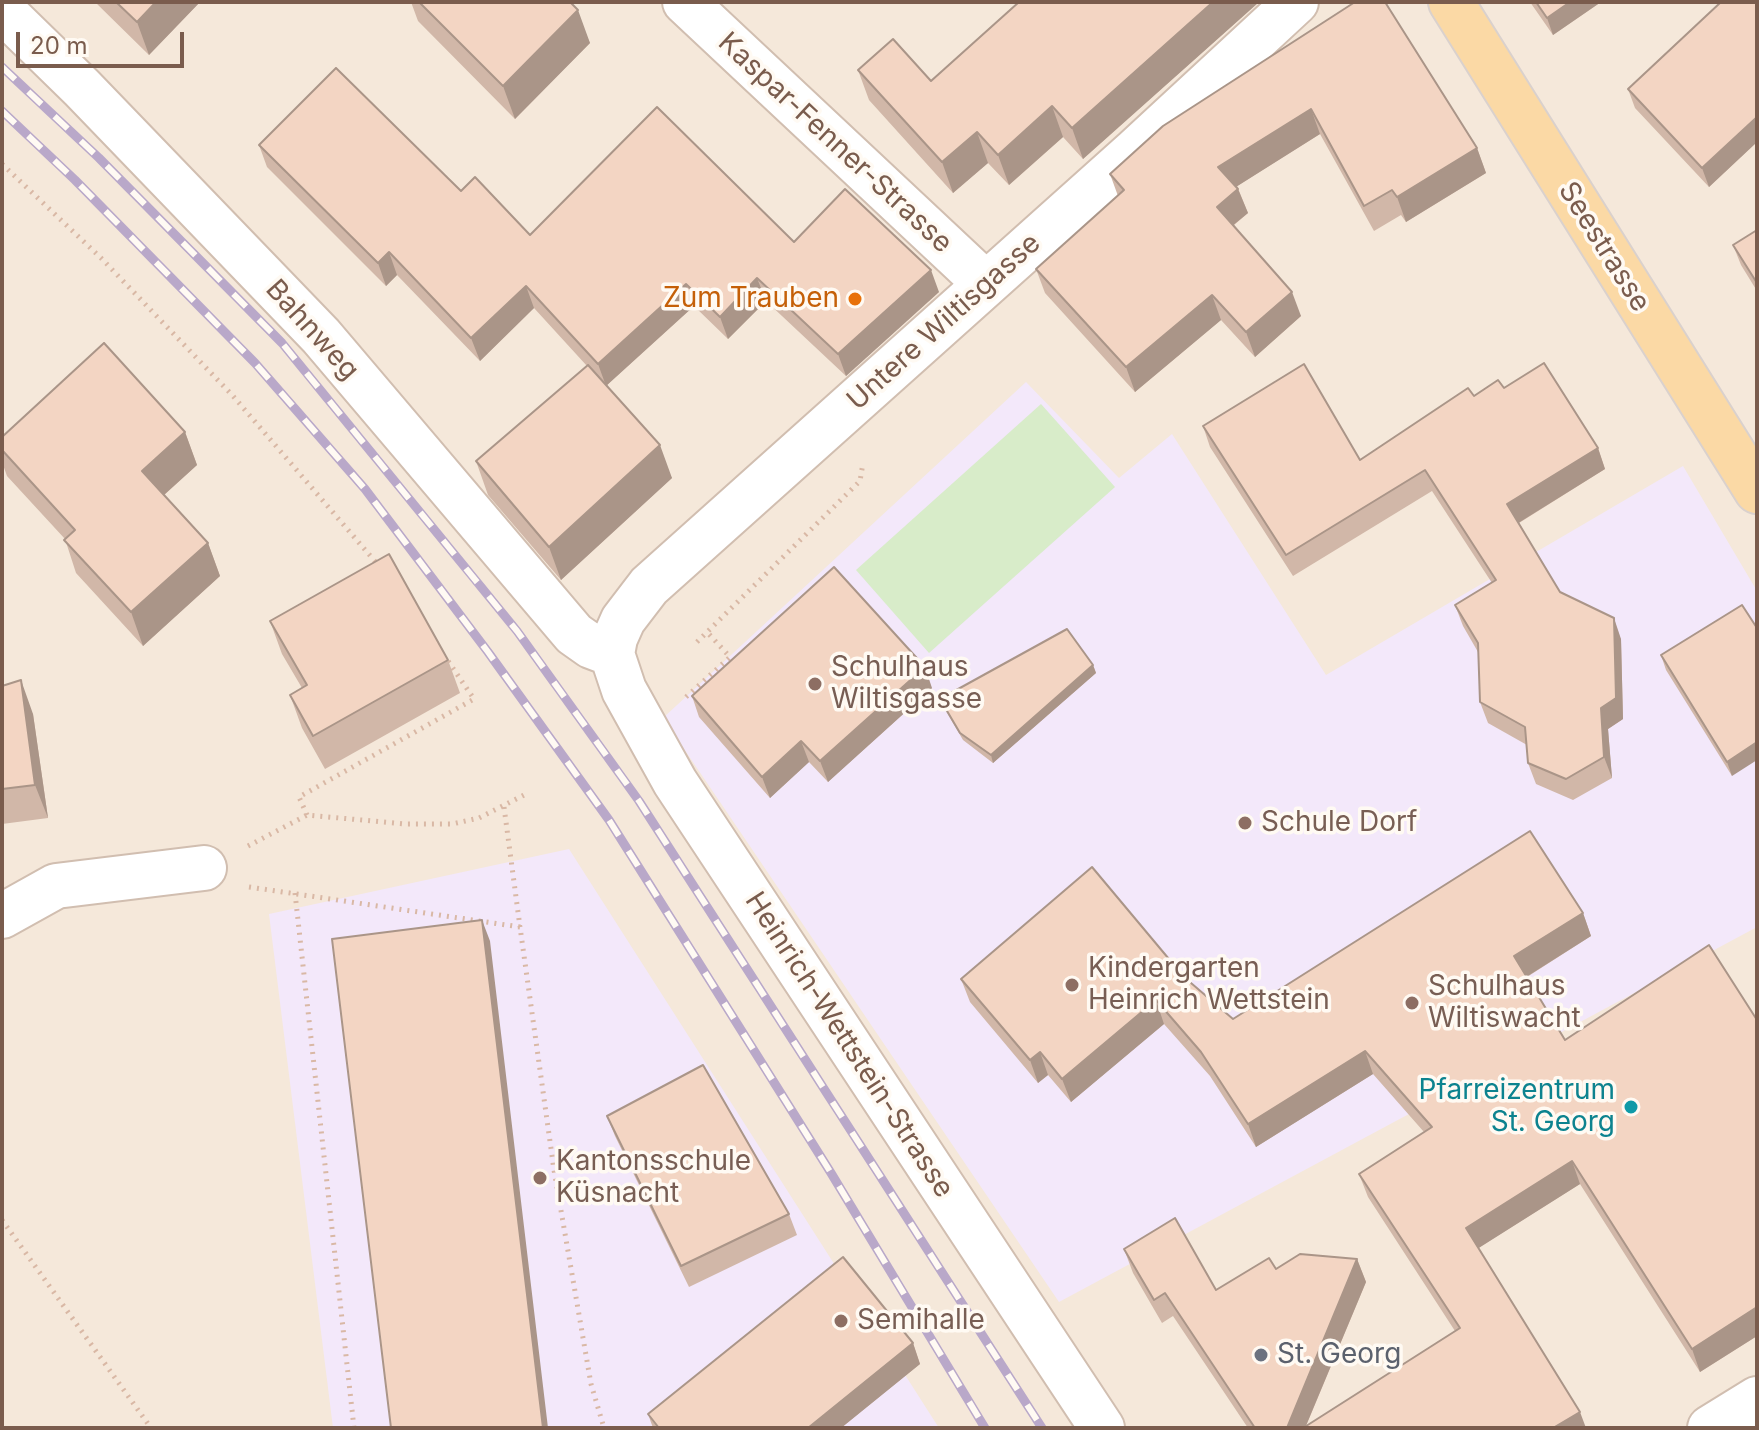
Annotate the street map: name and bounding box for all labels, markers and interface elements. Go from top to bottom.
scale bar [20,16,188,66]
street label: Kaspar-Fenner-Strasse [711,26,959,260]
text: 20 m [30,31,88,60]
street label: Seestrasse [1551,176,1657,318]
street label: Untere Wiltisgasse [841,227,1047,417]
street label: Bahnweg [258,273,366,387]
place label: Zum Trauben [663,282,839,316]
marker: Zum Trauben [846,290,864,308]
place label: Schulhaus Wiltisgasse [831,651,982,717]
marker: Schulhaus Wiltisgasse [806,675,824,693]
place label: Schule Dorf [1261,806,1417,840]
marker: Schule Dorf [1236,814,1254,832]
street label: Heinrich-Wettstein-Strasse [738,886,960,1204]
place label: Kindergarten Heinrich Wettstein [1088,952,1330,1018]
place label: Schulhaus Wiltiswacht [1428,970,1581,1036]
marker: Kindergarten Heinrich Wettstein [1063,976,1081,994]
marker: Schulhaus Wiltiswacht [1403,994,1421,1012]
place label: Pfarreizentrum St. Georg [1419,1074,1615,1140]
marker: Pfarreizentrum St. Georg [1622,1098,1640,1116]
place label: Kantonsschule Küsnacht [556,1145,751,1211]
marker: Kantonsschule Küsnacht [531,1169,549,1187]
place label: Semihalle [857,1304,985,1338]
marker: Semihalle [832,1312,850,1330]
place label: St. Georg [1277,1338,1401,1372]
marker: St. Georg [1252,1346,1270,1364]

